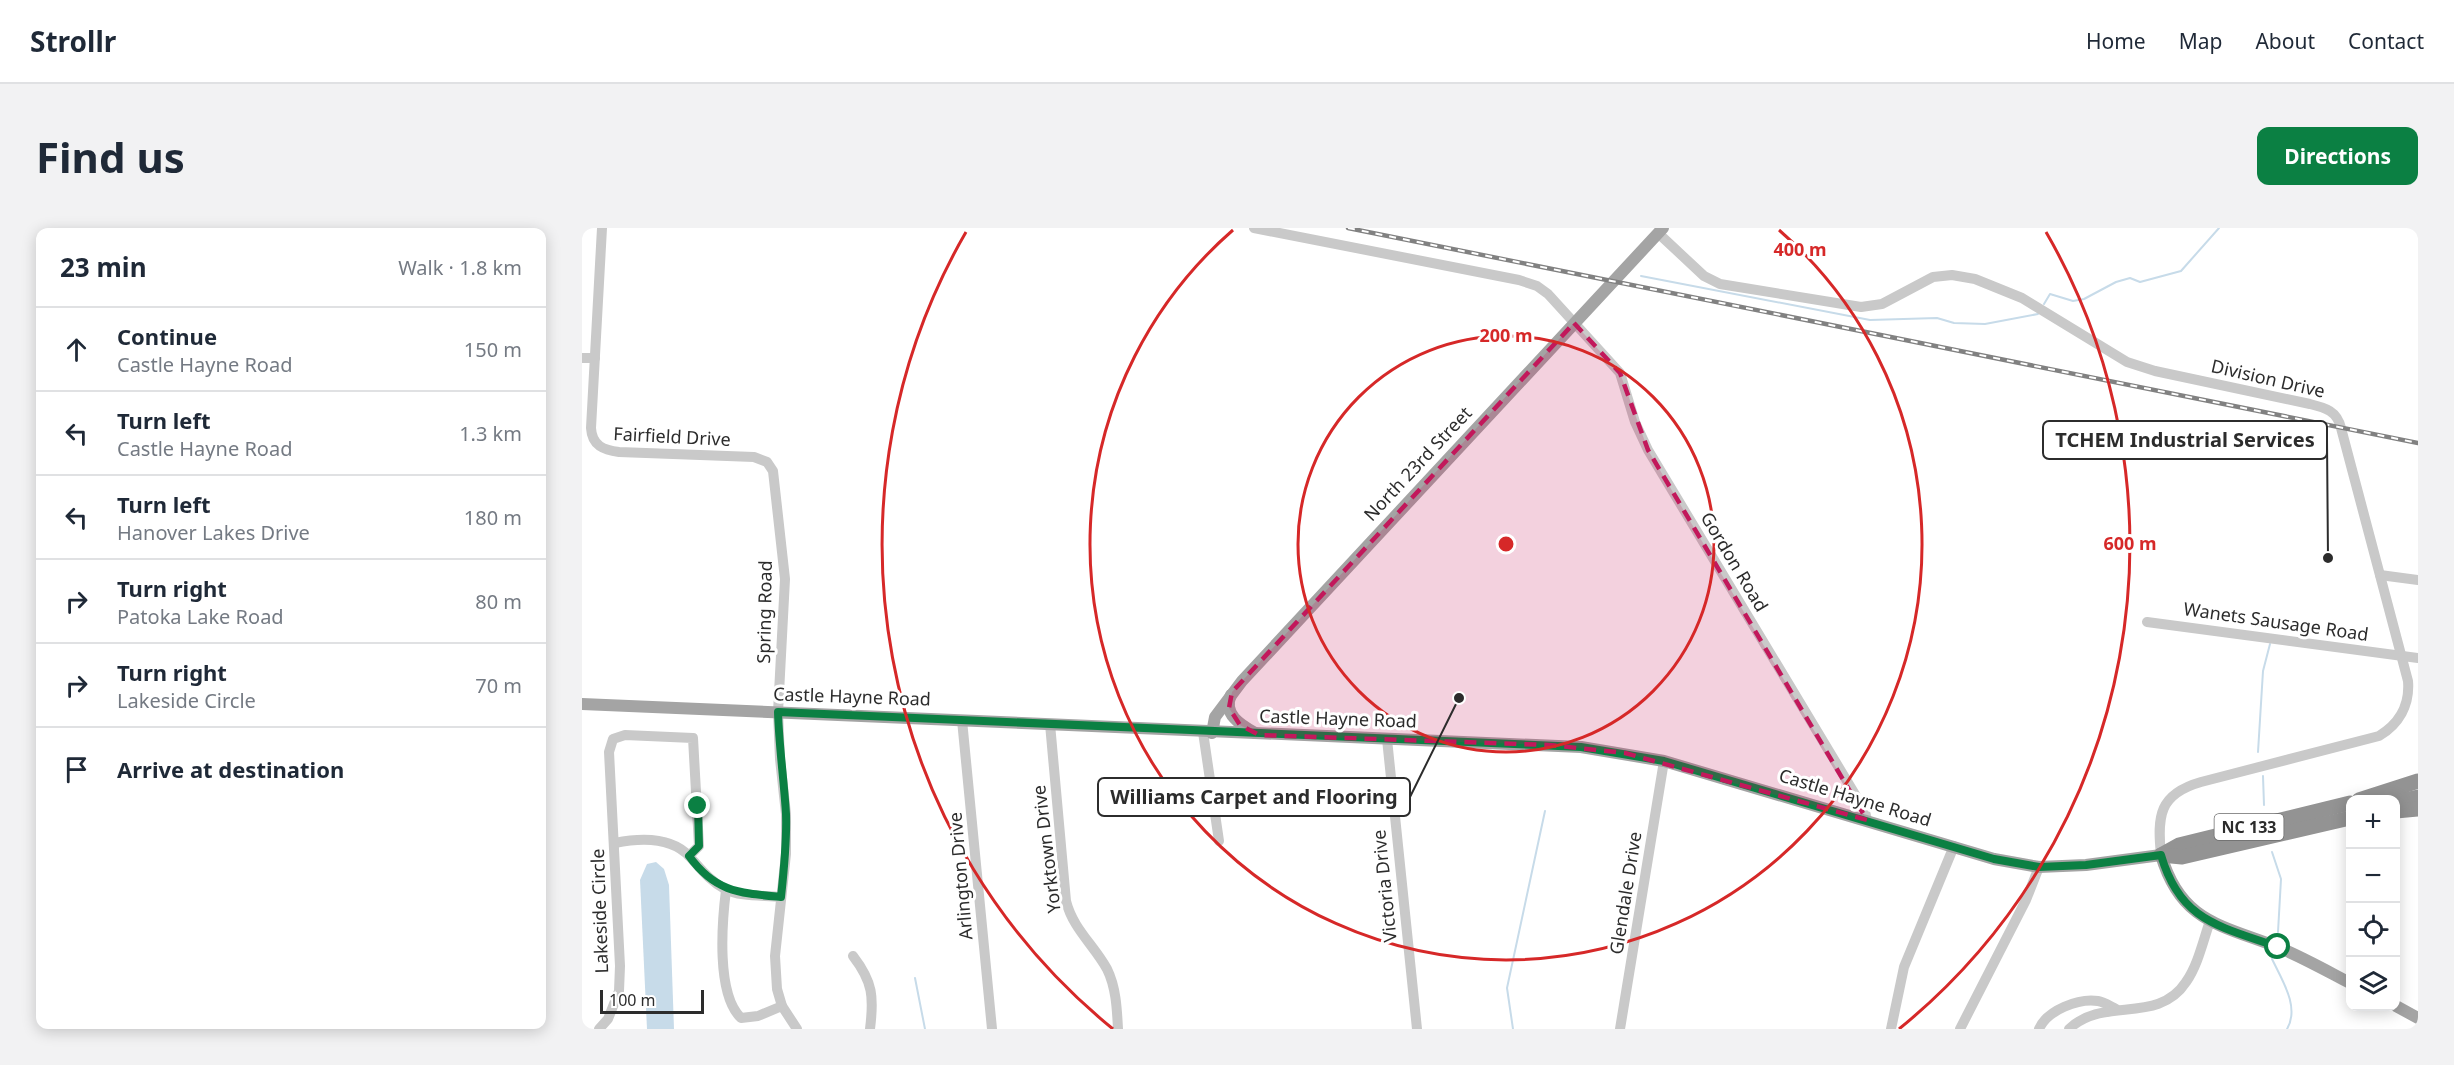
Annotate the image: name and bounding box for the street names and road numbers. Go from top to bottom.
street label: Division Drive [2209,353,2327,403]
street label: North 23rd Street [1358,401,1477,526]
street label: Fairfield Drive [613,421,731,451]
street label: Gordon Road [1696,507,1774,616]
street label: Spring Road [751,560,777,664]
street label: Wanets Sausage Road [2182,596,2370,646]
street label: Castle Hayne Road [773,681,931,711]
street label: Castle Hayne Road [1259,703,1417,733]
street label: Castle Hayne Road [1776,762,1934,832]
street label: Yorktown Drive [1026,784,1066,914]
street label: Arlington Drive [942,811,978,941]
road number: NC 133 [2214,814,2284,840]
street label: Victoria Drive [1366,829,1402,943]
street label: Glendale Drive [1603,830,1647,956]
street label: Lakeside Circle [585,848,613,974]

